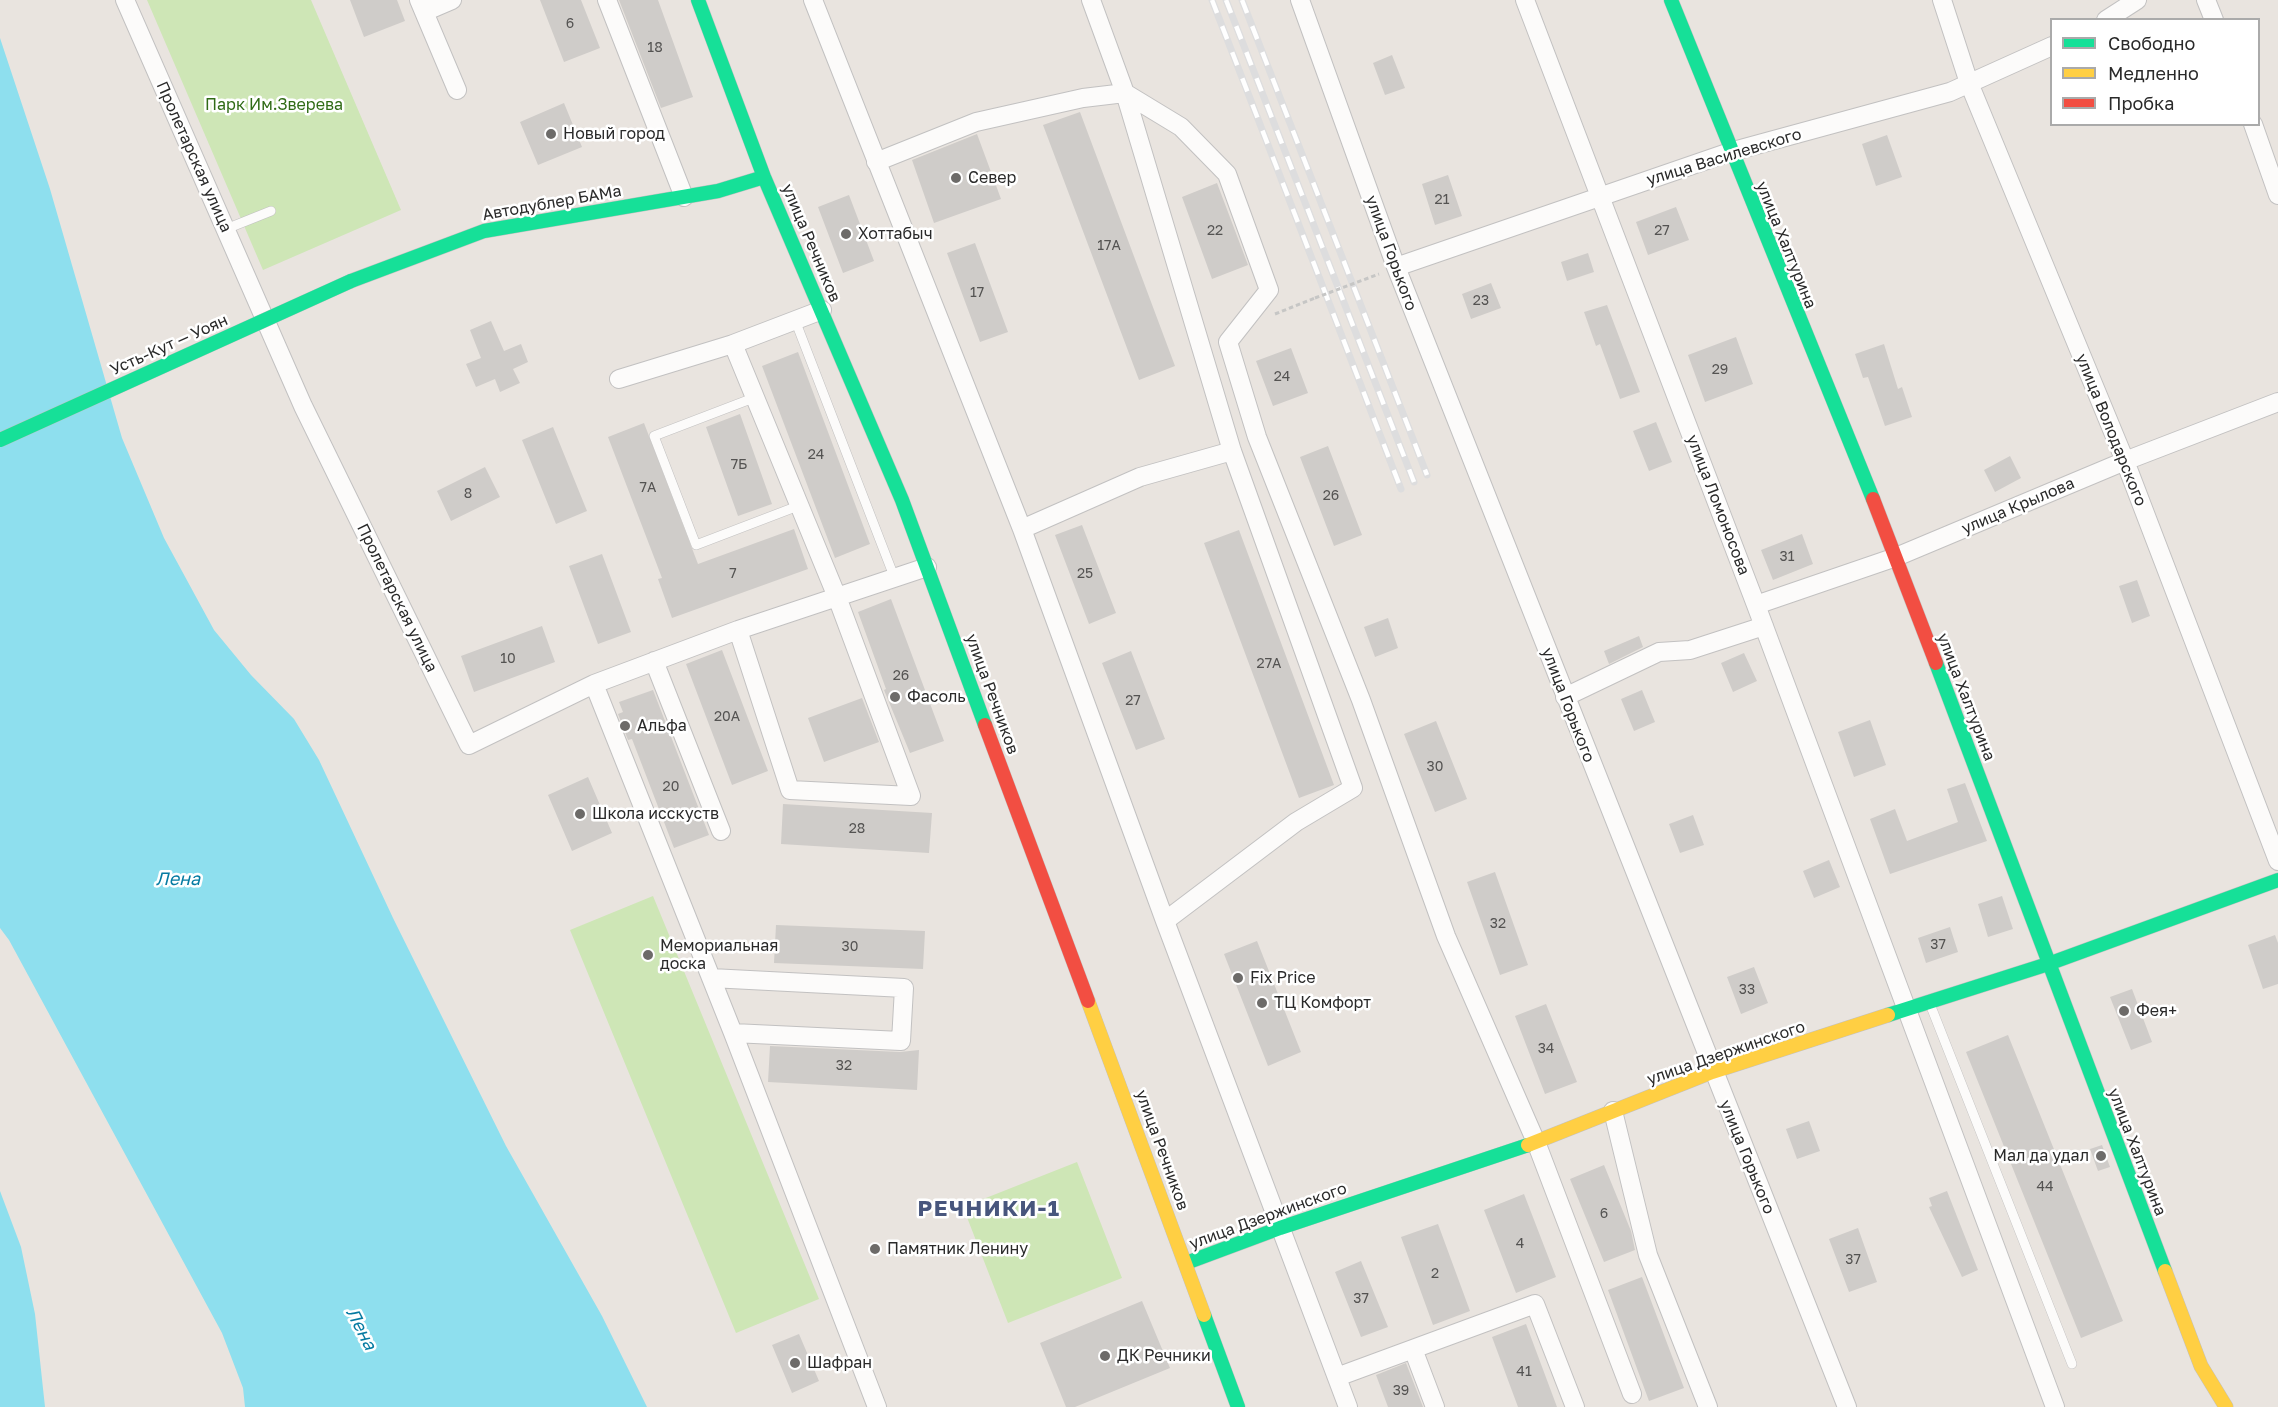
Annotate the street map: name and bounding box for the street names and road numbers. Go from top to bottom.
street label: Пролетарская улица [152,79,236,235]
street label: улица Василевского [1644,124,1804,190]
street label: улица Халтурина [1752,179,1820,311]
street label: Автодублер БАМа [481,181,623,225]
street label: улица Речников [777,181,845,305]
street label: улица Горького [1361,193,1421,313]
street label: Усть-Кут — Уоян [107,310,231,380]
street label: улица Володарского [2072,351,2150,509]
street label: улица Ломоносова [1682,432,1754,578]
street label: улица Крылова [1959,474,2077,538]
street label: Пролетарская улица [353,521,441,675]
street label: улица Халтурина [1933,630,1999,764]
street label: улица Речников [961,631,1023,757]
street label: улица Горького [1537,645,1599,765]
street label: улица Дзержинского [1644,1017,1808,1089]
street label: улица Халтурина [2104,1085,2170,1219]
street label: улица Речников [1131,1087,1193,1213]
street label: улица Горького [1715,1097,1779,1217]
street label: улица Дзержинского [1187,1179,1349,1253]

